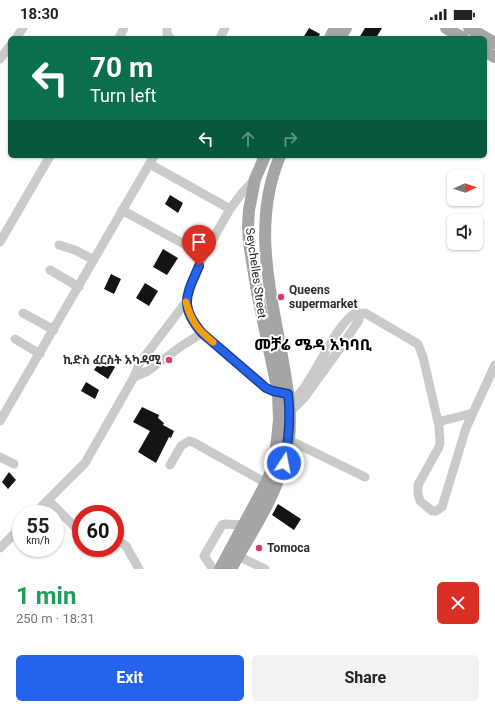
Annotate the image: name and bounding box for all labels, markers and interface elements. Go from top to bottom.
text: 18:30 [20,5,59,23]
text: 70 m [90,51,153,84]
icon: left [24,52,76,104]
text: Turn left [90,85,156,106]
icon: left [195,128,217,150]
icon: ahead [237,128,259,150]
icon: right [279,128,301,150]
north arrow [447,170,483,206]
map controls [447,170,483,250]
button: sound [447,214,483,250]
pin [182,225,216,266]
street label: Seychelles Street [243,227,269,319]
icon: arrive [188,231,210,253]
place label: Queens supermarket [289,283,358,311]
marker: Queens supermarket [276,292,286,302]
district label: መቻሬ ሜዳ አካባቢ [254,335,372,354]
place label: ኪድስ ፈርስት አካዳሚ [63,353,161,367]
marker: ኪድስ ፈርስት አካዳሚ [164,355,174,365]
position arrow [263,442,305,484]
speed limit sign: 60 [72,505,124,557]
text: 55 [27,514,49,538]
text: km/h [26,535,50,546]
place label: Tomoca [267,541,311,555]
marker: Tomoca [254,543,264,553]
text: 1 min [16,582,76,610]
button: close [437,582,479,624]
text: 250 m · 18:31 [16,611,95,626]
button: Exit [16,655,244,701]
button: Share [252,655,479,701]

